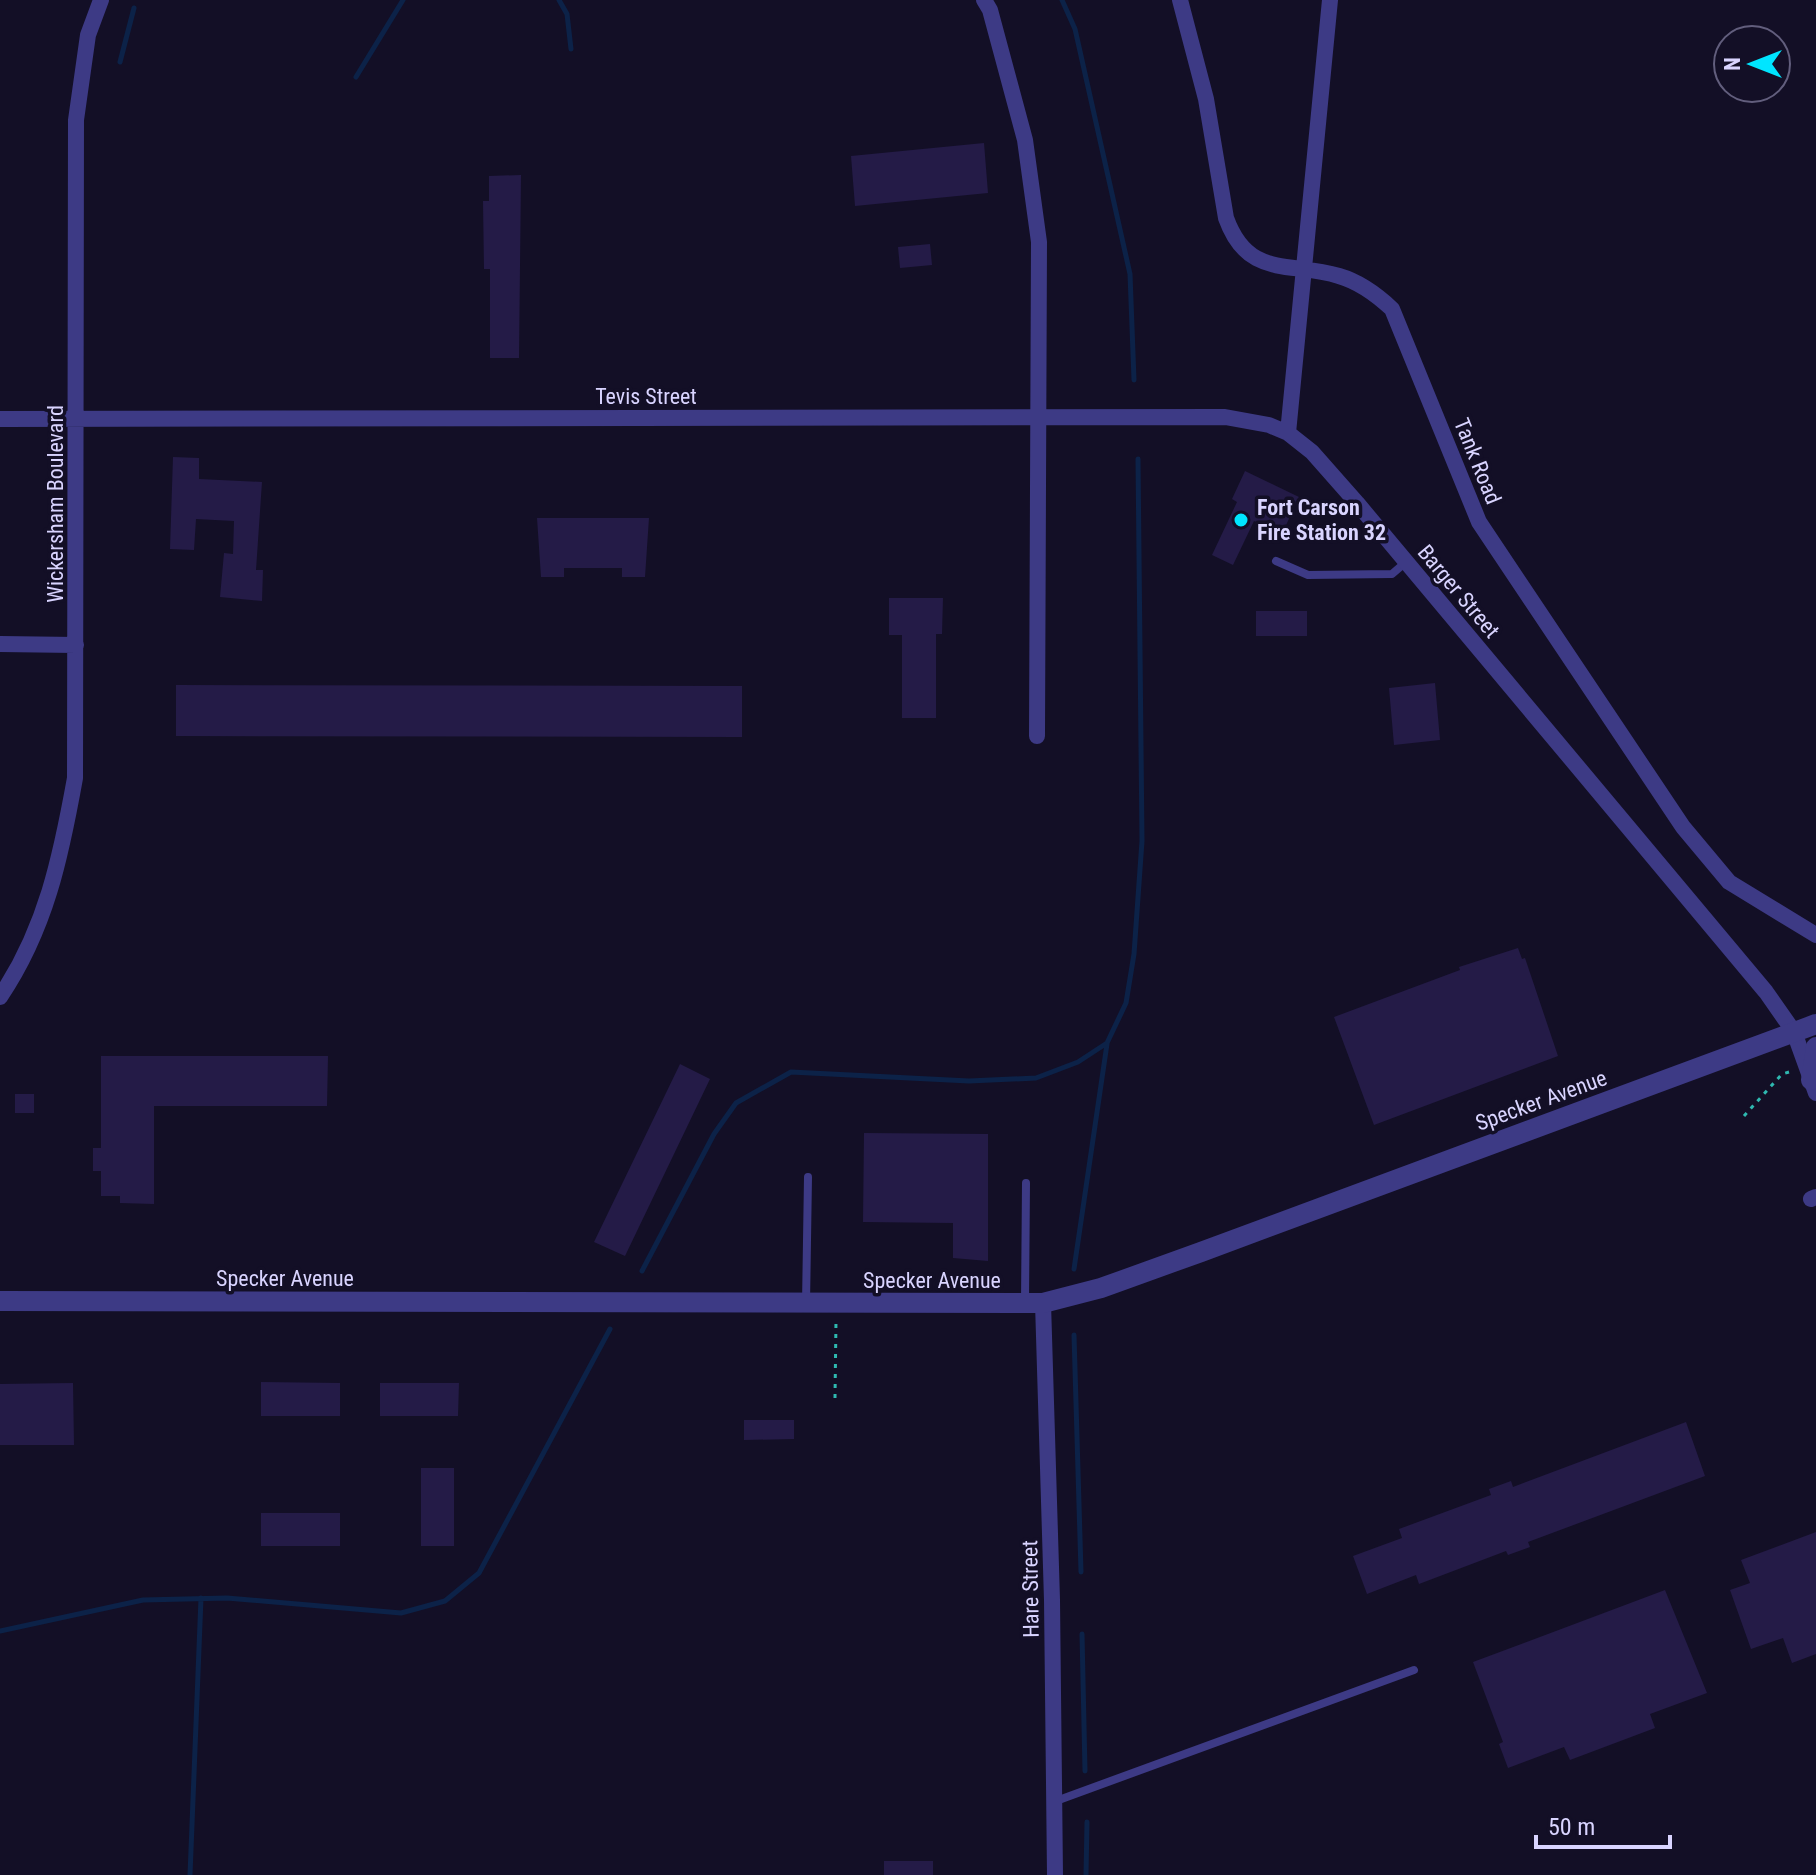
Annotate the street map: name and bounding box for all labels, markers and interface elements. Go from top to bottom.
north arrow [1712,24,1792,104]
text: N [1720,57,1745,71]
street label: Tevis Street [595,384,697,409]
street label: Wickersham Boulevard [43,405,68,603]
street label: Tank Road [1449,415,1506,508]
place label: Fort Carson Fire Station 32 [1257,495,1386,545]
marker: Fort Carson Fire Station 32 [1232,511,1250,529]
street label: Barger Street [1413,540,1505,643]
street label: Specker Avenue [1472,1065,1610,1136]
street label: Specker Avenue [216,1266,354,1291]
street label: Specker Avenue [863,1268,1001,1293]
street label: Hare Street [1017,1540,1044,1638]
scale bar [1536,1799,1670,1849]
text: 50 m [1548,1813,1595,1841]

